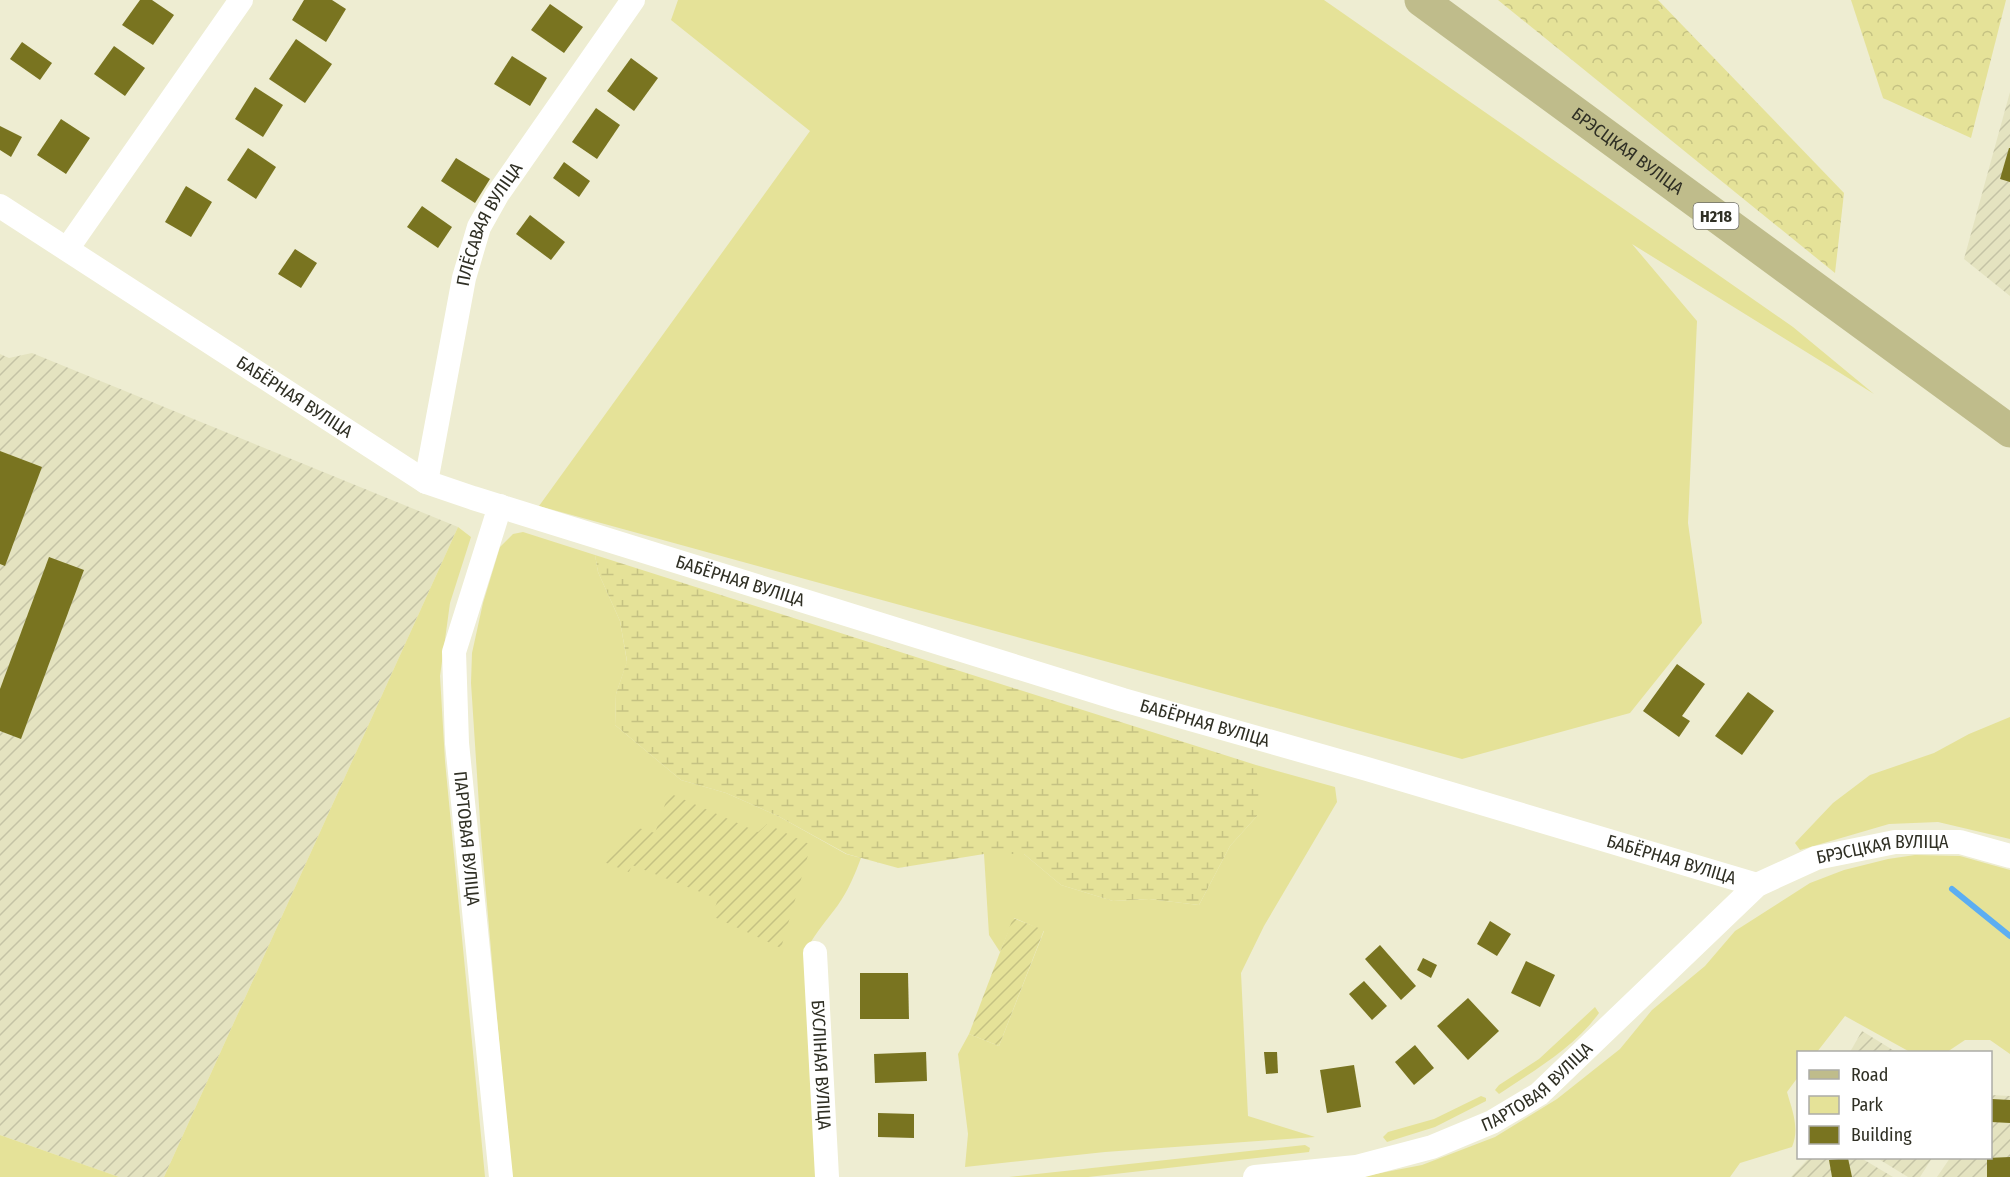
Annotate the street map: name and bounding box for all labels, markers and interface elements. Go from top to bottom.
street label: БРЭСЦКАЯ ВУЛІЦА [1567,103,1688,200]
street label: ПЛЁСАВАЯ ВУЛІЦА [452,158,528,288]
road number: Н218 [1694,203,1738,229]
street label: БАБЁРНАЯ ВУЛІЦА [232,351,357,443]
street label: БАБЁРНАЯ ВУЛІЦА [673,551,808,612]
street label: БАБЁРНАЯ ВУЛІЦА [1137,694,1273,752]
street label: ПАРТОВАЯ ВУЛІЦА [449,770,484,907]
street label: БАБЁРНАЯ ВУЛІЦА [1604,830,1739,889]
street label: БРЭСЦКАЯ ВУЛІЦА [1814,831,1949,869]
street label: БУСЛІНАЯ ВУЛІЦА [807,999,835,1131]
street label: ПАРТОВАЯ ВУЛІЦА [1478,1037,1597,1136]
legend [1797,1051,1992,1159]
text: Road [1851,1064,1888,1086]
text: Park [1851,1094,1884,1116]
text: Building [1851,1124,1912,1146]

